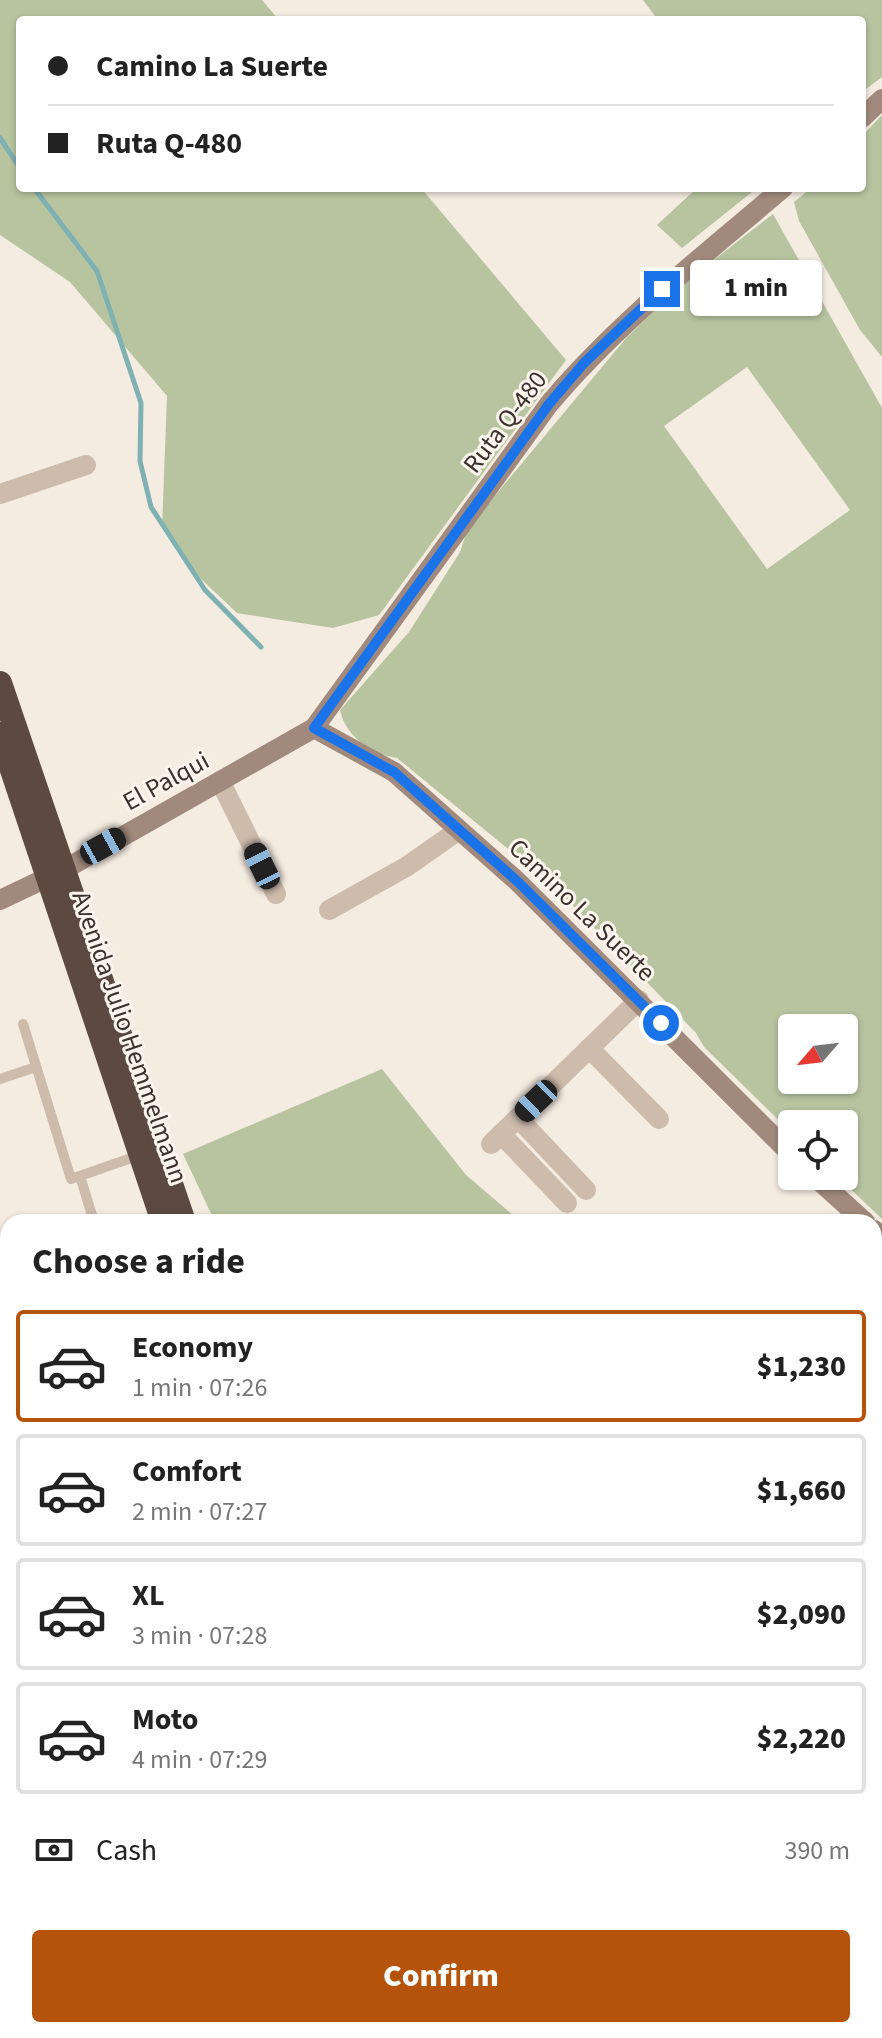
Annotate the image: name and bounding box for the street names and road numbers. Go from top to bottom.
street label: Ruta Q-480 [454,363,556,481]
street label: El Palqui [116,742,216,820]
street label: Camino La Suerte [500,830,664,990]
street label: Avenida Julio Hemmelmann [63,886,197,1188]

